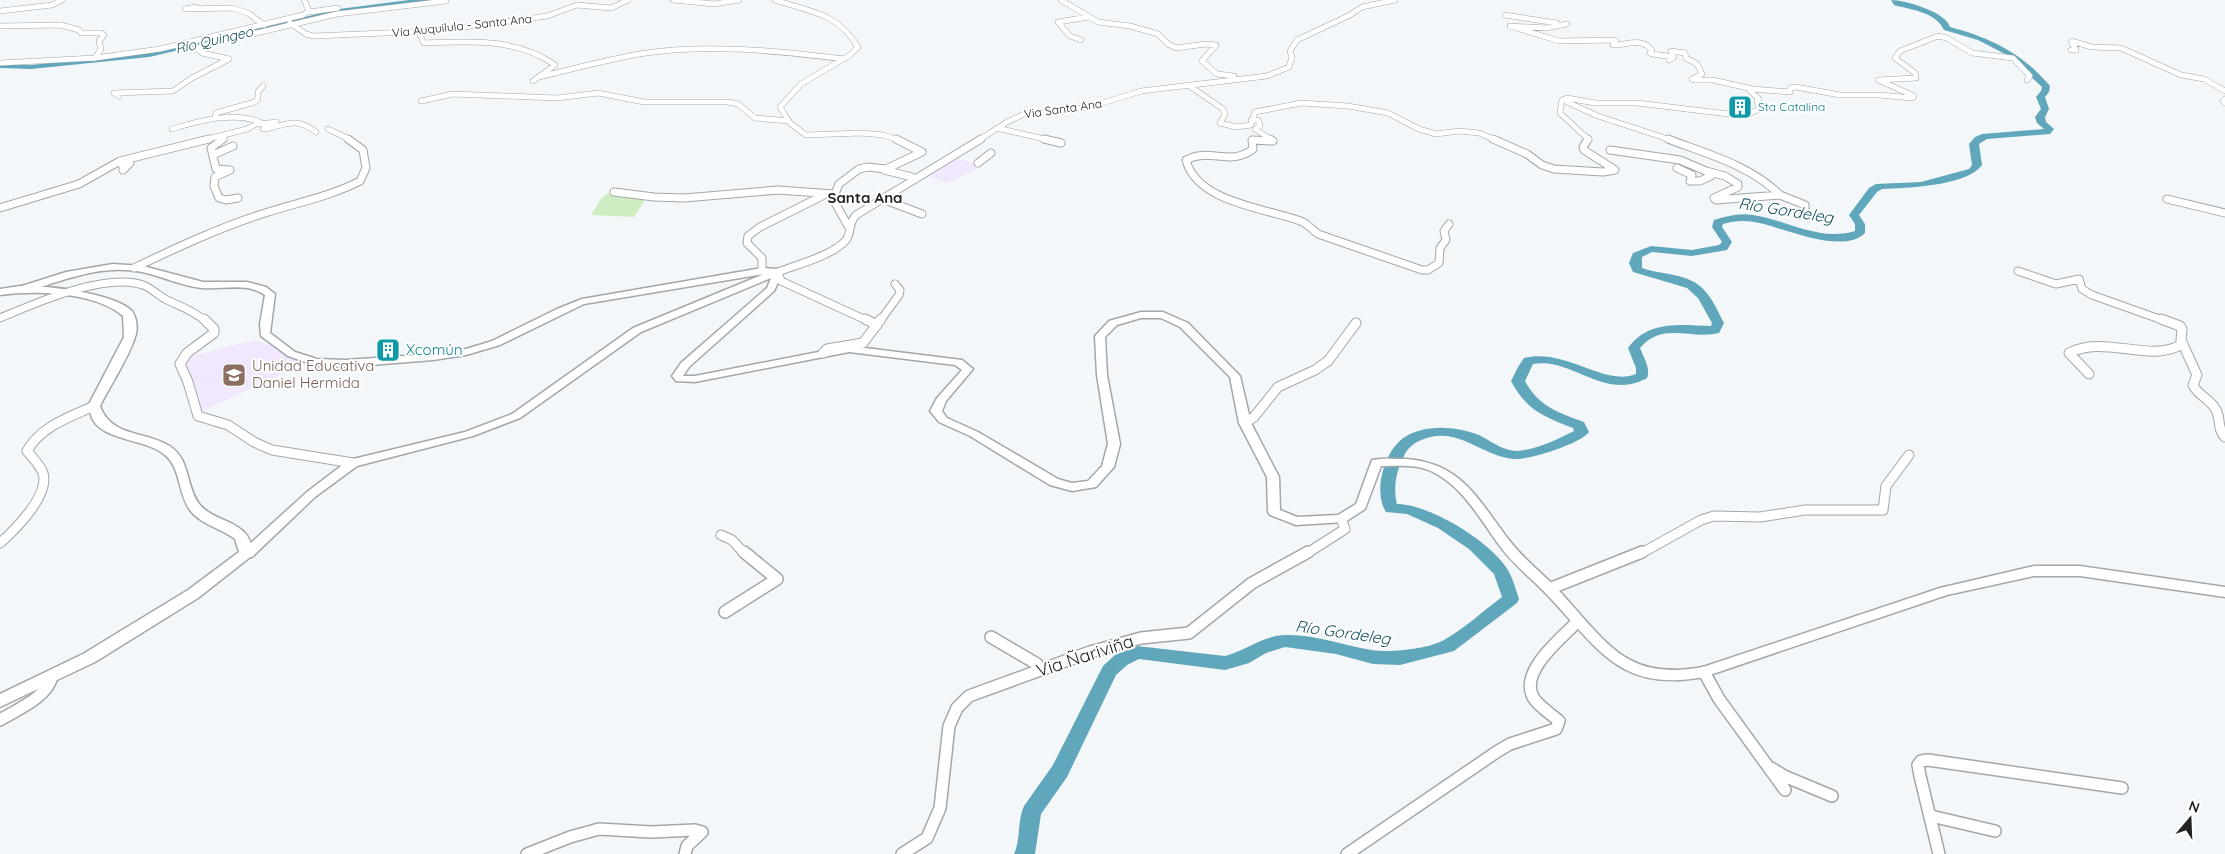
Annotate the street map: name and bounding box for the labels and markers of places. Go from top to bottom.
building icon: Sta Catalina [1727,94,1753,120]
place label: Sta Catalina [1758,99,1825,114]
building icon: Xcomún [375,337,401,363]
place label: Xcomún [406,340,463,359]
place label: Unidad Educativa Daniel Hermida [252,356,374,392]
school or university icon: Unidad Educativa Daniel Hermida [221,362,247,388]

